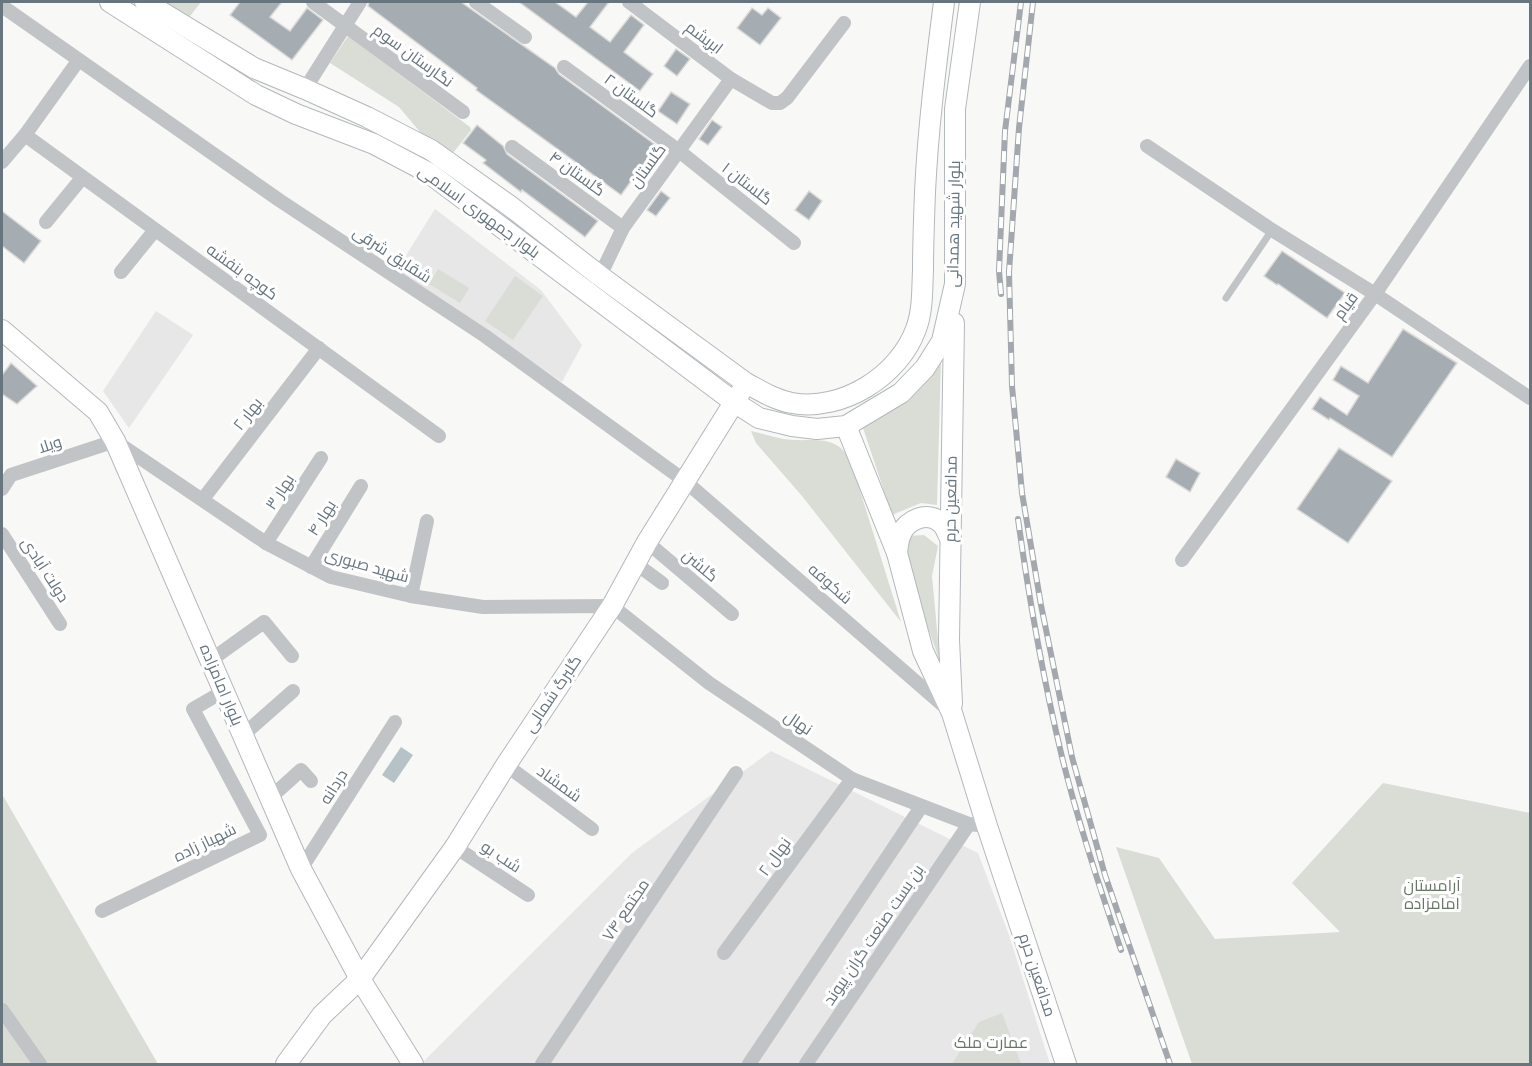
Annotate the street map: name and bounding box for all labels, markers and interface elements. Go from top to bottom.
street label: ابریشم [681,17,727,59]
street label: نگارستان سوم [368,19,458,93]
street label: گلستان ۲ [599,69,663,123]
street label: گلستان [625,139,671,193]
street label: گلستان ۴ [545,146,609,202]
street label: گلستان ۱ [717,157,777,211]
street label: بلوار جمهوری اسلامی [414,160,544,264]
street label: بلوار شهید همدانی [942,160,966,288]
street label: شقایق شرقی [349,221,435,289]
street label: کوچه بنفشه [202,239,282,305]
street label: قیام [1329,288,1363,324]
street label: بهار ۲ [228,393,268,435]
street label: ویلا [35,431,65,459]
street label: مدافعین حرم [939,455,963,543]
street label: بهار ۳ [260,470,300,514]
street label: بهار ۴ [302,496,342,540]
street label: دولت آبادی [16,533,74,607]
street label: شهید صبوری [322,543,412,589]
street label: گلشن [677,545,723,587]
street label: شکوفه [803,559,857,609]
street label: بلوار امامزاده [194,641,248,729]
street label: گلبرگ شمالی [519,651,587,737]
street label: نهال [779,705,817,741]
street label: شمشاد [532,760,586,808]
street label: دردانه [315,765,353,809]
street label: شهباز زاده [170,818,240,868]
street label: نهال ۲ [754,833,796,881]
street label: شب بو [477,836,525,878]
street label: بن بست صنعت گران پیوند [819,860,929,1010]
street label: مجتمع ۷۴ [597,875,655,945]
park label: آرامستان امامزاده [1404,875,1461,915]
street label: مدافعین حرم [1013,930,1061,1020]
park label: عمارت ملک [954,1032,1028,1054]

